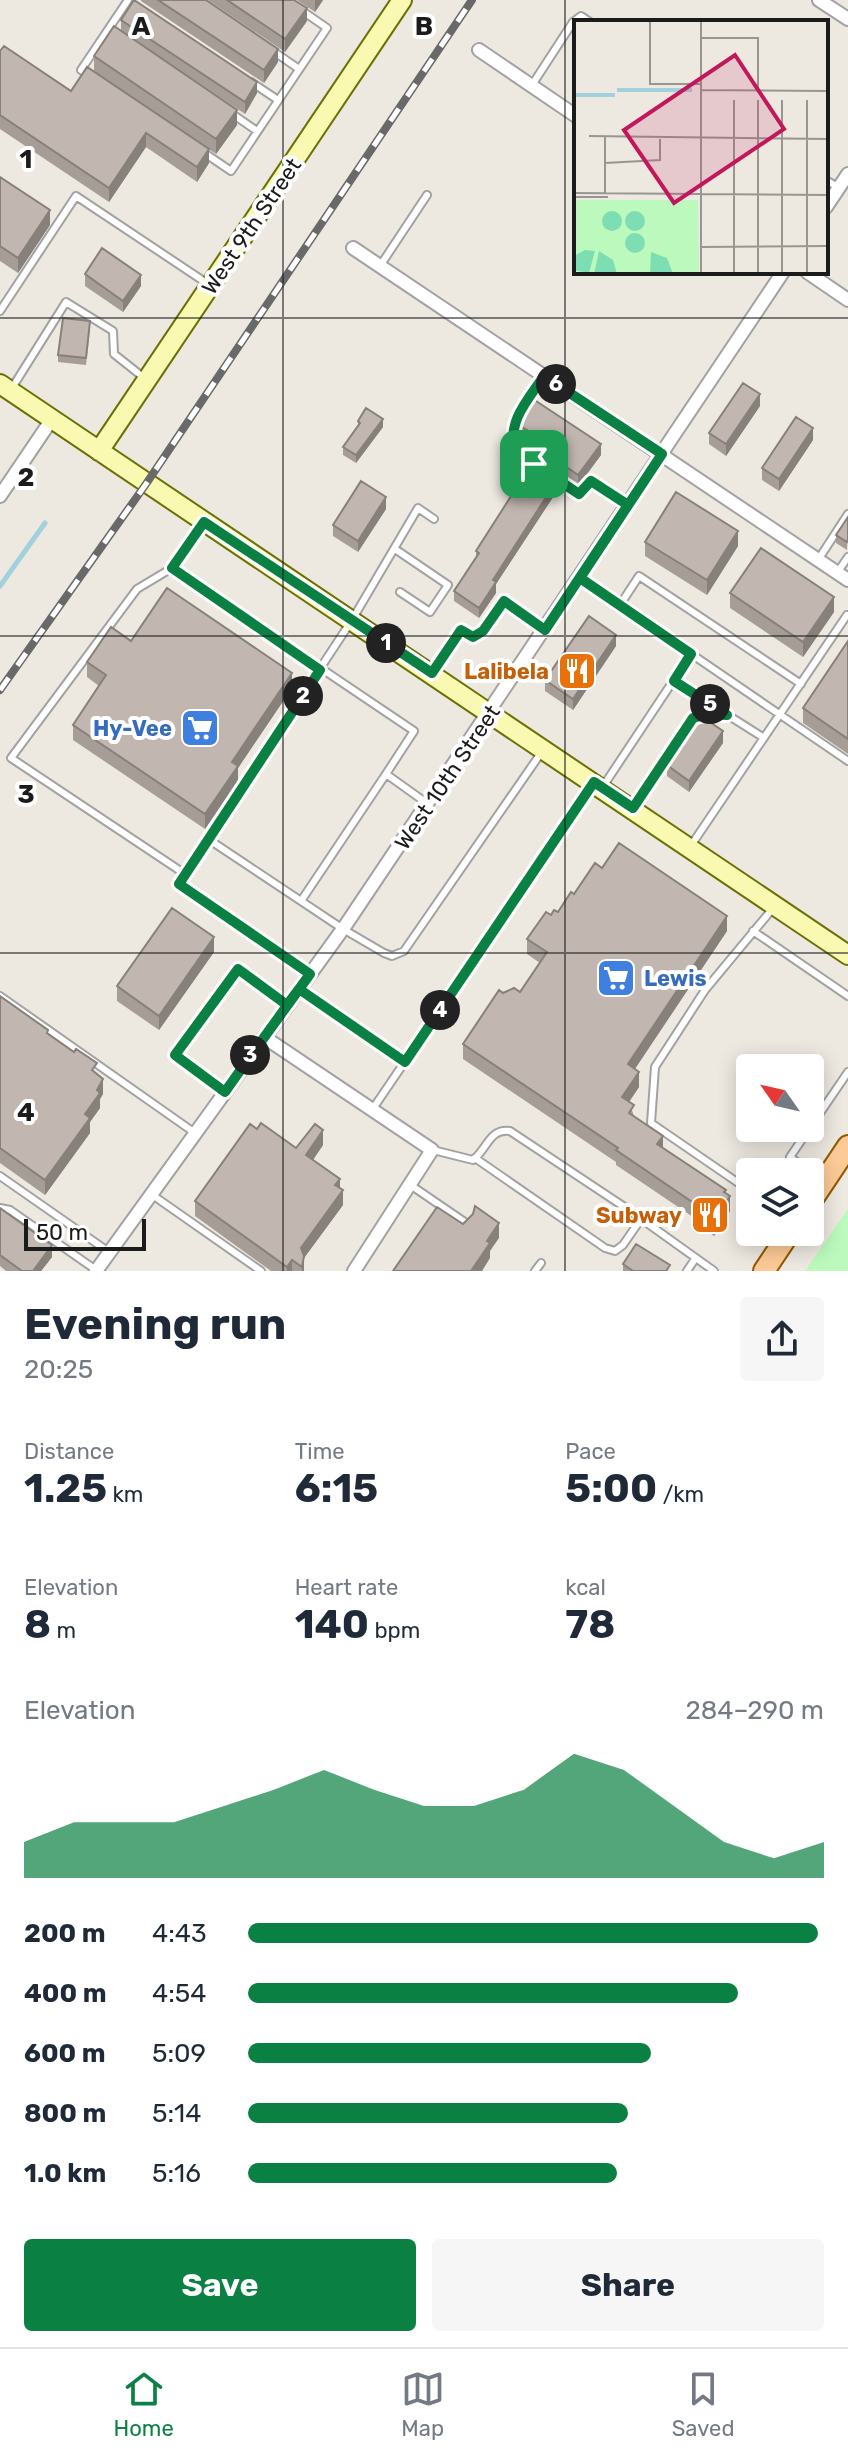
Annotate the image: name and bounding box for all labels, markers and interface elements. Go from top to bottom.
text: A [132,11,151,42]
text: B [415,11,433,42]
inset map [574,20,828,274]
text: 1 [20,144,32,175]
street label: West 9th Street [196,153,307,300]
pin: 6 [536,364,576,404]
text: 6 [549,370,563,397]
pin [500,430,568,498]
icon: arrive [512,442,556,486]
text: 2 [18,462,34,493]
pin: 1 [366,623,406,663]
text: 1 [381,629,391,656]
restaurant icon: Lalibela [556,650,598,692]
place label: Lalibela [464,658,549,685]
pin: 2 [283,676,323,716]
text: 2 [296,682,310,709]
pin: 5 [690,684,730,724]
text: 5 [703,690,717,717]
street label: West 10th Street [389,699,506,855]
supermarket icon: Hy-Vee [179,707,221,749]
place label: Hy-Vee [93,715,172,742]
text: 3 [17,779,35,810]
supermarket icon: Lewis [595,957,637,999]
place label: Lewis [644,965,707,992]
pin: 4 [420,990,460,1030]
text: 4 [432,996,448,1023]
pin: 3 [230,1035,270,1075]
text: 3 [243,1041,257,1068]
north arrow [736,1054,824,1142]
map controls [736,1054,824,1246]
text: 4 [17,1097,35,1128]
button: layers [736,1158,824,1246]
restaurant icon: Subway [689,1194,731,1236]
place label: Subway [596,1202,682,1229]
scale bar [24,1215,146,1251]
text: 50 m [36,1219,88,1246]
button: share [740,1297,824,1381]
text: Evening run [24,1298,286,1350]
text: 20:25 [24,1354,93,1385]
text: Distance [24,1438,114,1465]
text: Time [295,1438,345,1465]
text: Pace [565,1438,616,1465]
text: 1.25 [24,1465,107,1512]
text: 6:15 [295,1465,378,1512]
text: 5:00 [565,1465,657,1512]
text: km [107,1481,143,1508]
text: /km [657,1481,704,1508]
text: Elevation [24,1574,118,1601]
text: Heart rate [295,1574,398,1601]
text: kcal [565,1574,606,1601]
text: 8 [24,1601,51,1648]
text: 140 [295,1601,369,1648]
text: 78 [565,1601,615,1648]
text: m [51,1617,76,1644]
text: bpm [369,1617,420,1644]
text: Elevation [24,1695,135,1726]
text: 284–290 m [685,1695,824,1726]
text: 200 m [24,1918,106,1949]
text: 4:43 [152,1918,207,1949]
text: 400 m [24,1978,106,2009]
text: 4:54 [152,1978,206,2009]
text: 600 m [24,2038,106,2069]
text: 5:09 [152,2038,206,2069]
text: 800 m [24,2098,106,2129]
text: 5:14 [152,2098,201,2129]
text: 1.0 km [24,2158,106,2189]
text: 5:16 [152,2158,201,2189]
button: Save [24,2239,416,2331]
button: Share [432,2239,824,2331]
tab: Home [113,2367,174,2442]
tab: Map [401,2367,445,2442]
tab: Saved [672,2367,734,2442]

